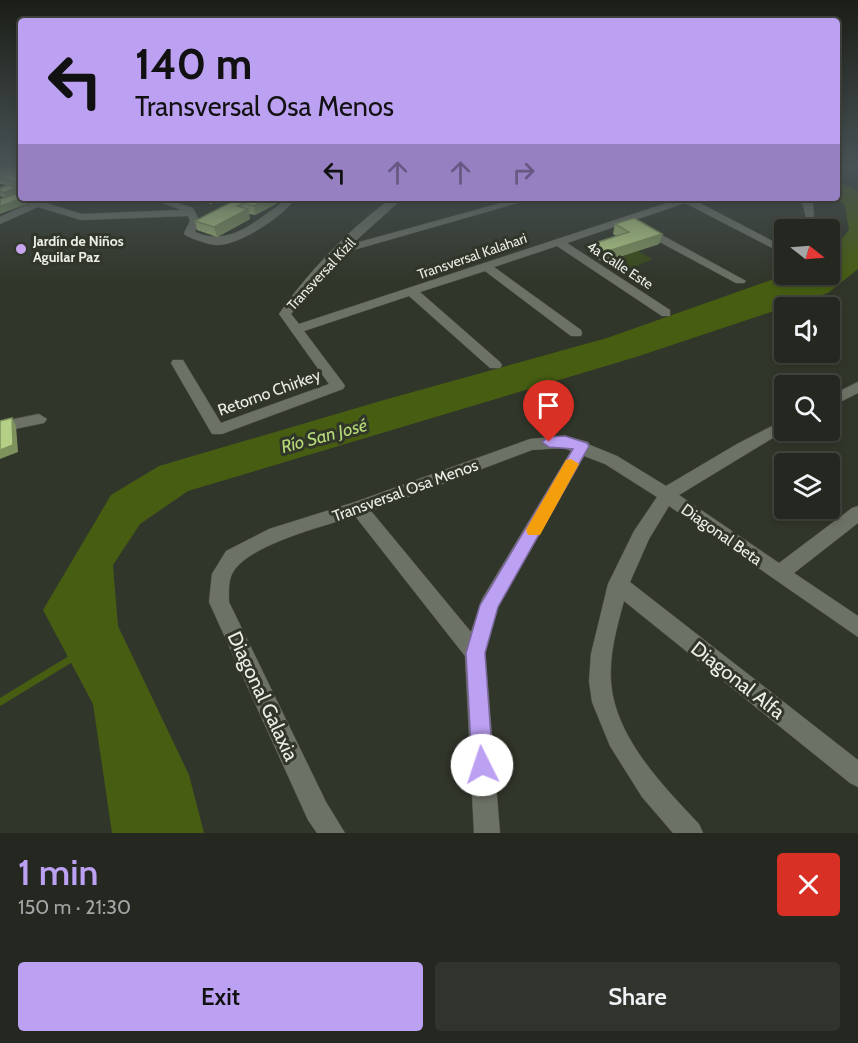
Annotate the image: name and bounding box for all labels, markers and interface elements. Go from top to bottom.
text: 140 m [135,38,252,90]
icon: left [36,42,114,120]
text: Transversal Osa Menos [135,90,394,123]
icon: left [318,156,351,189]
icon: ahead [381,156,414,189]
icon: ahead [444,156,477,189]
icon: right [507,156,540,189]
north arrow [774,219,840,285]
map controls [774,219,840,519]
street label: Transversal Kalahari [415,229,529,283]
place label: Jardín de Niños Aguilar Paz [32,232,124,266]
street label: Transversal Kizil [283,234,360,314]
street label: 4a Calle Este [583,237,657,293]
marker: Jardín de Niños Aguilar Paz [14,242,28,256]
button: sound [774,297,840,363]
street label: Retorno Chirkey [215,365,323,420]
button: search [774,375,840,441]
pin [523,380,574,442]
icon: arrive [532,389,565,422]
water label: Río San José [279,414,369,458]
button: layers [774,453,840,519]
street label: Transversal Osa Menos [330,455,481,526]
street label: Diagonal Beta [678,500,766,569]
street label: Diagonal Galaxia [223,628,304,765]
street label: Diagonal Alfa [686,636,790,724]
position arrow [450,733,514,797]
text: 1 min [18,850,98,894]
button: close [777,853,840,916]
text: 150 m · 21:30 [18,895,131,919]
button: Exit [18,962,423,1031]
button: Share [435,962,840,1031]

